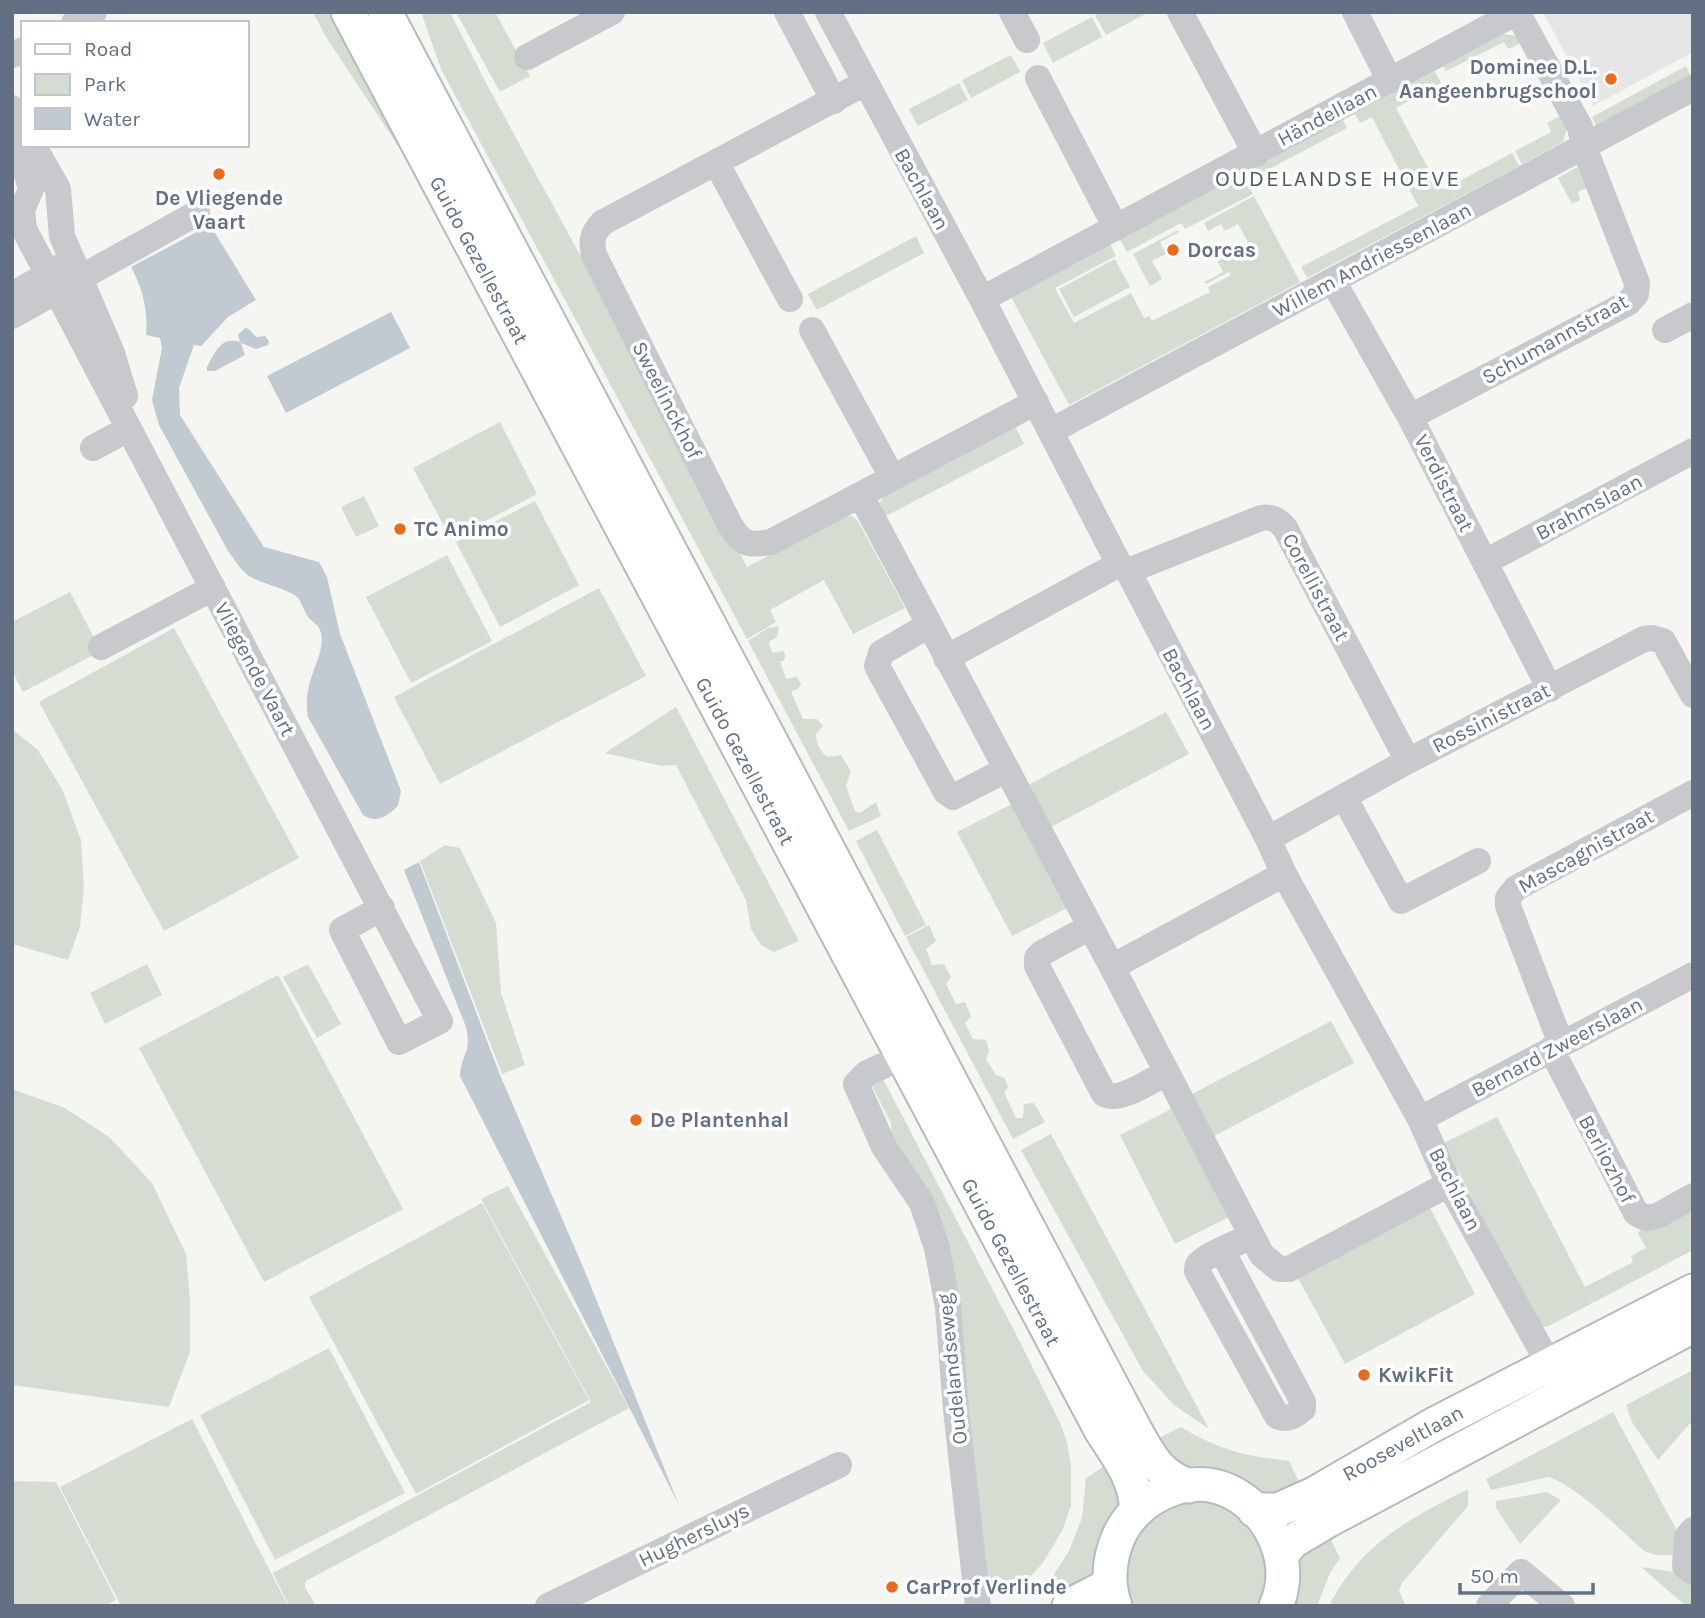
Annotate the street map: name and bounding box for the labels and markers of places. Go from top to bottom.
place label: Dominee D.L. Aangeenbrugschool [1399,55,1597,103]
marker: Dominee D.L. Aangeenbrugschool [1603,71,1619,87]
marker: De Vliegende Vaart [211,166,227,182]
place label: De Vliegende Vaart [155,186,283,234]
place label: Dorcas [1187,238,1256,262]
marker: Dorcas [1165,242,1181,258]
place label: TC Animo [414,517,509,541]
marker: TC Animo [392,521,408,537]
place label: De Plantenhal [650,1108,789,1132]
marker: De Plantenhal [628,1112,644,1128]
place label: KwikFit [1378,1363,1454,1387]
marker: KwikFit [1356,1367,1372,1383]
place label: CarProf Verlinde [906,1575,1067,1599]
marker: CarProf Verlinde [884,1579,900,1595]

